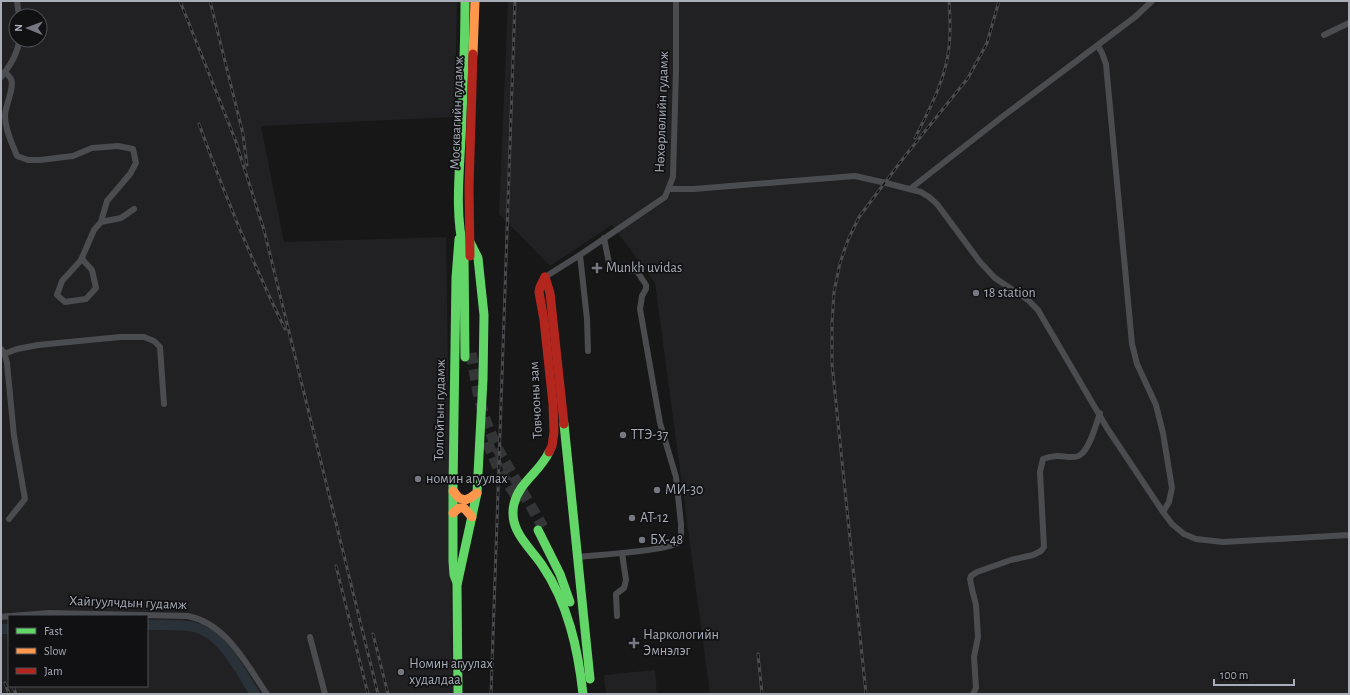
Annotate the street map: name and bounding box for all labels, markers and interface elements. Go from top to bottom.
north arrow [8,8,48,48]
text: N [13,24,24,32]
street label: Нөхөрлөлийн гудамж [653,51,671,173]
street label: Москвагийн гудамж [448,56,466,170]
place label: Munkh uvidas [606,261,682,275]
marker: Munkh uvidas [591,262,603,274]
place label: 18 station [984,286,1036,300]
marker: 18 station [971,288,981,298]
street label: Толгойтын гудамж [432,359,448,461]
street label: Товчооны зам [527,361,545,439]
place label: ТТЭ-37 [631,428,668,442]
marker: ТТЭ-37 [618,430,628,440]
place label: номин агуулах [426,472,508,486]
marker: номин агуулах [413,474,423,484]
place label: МИ-30 [665,483,703,497]
marker: МИ-30 [652,485,662,495]
place label: АТ-12 [640,511,669,525]
marker: АТ-12 [627,513,637,523]
place label: БХ-48 [650,533,683,547]
marker: БХ-48 [637,535,647,545]
street label: Хайгуулчдын гудамж [69,594,187,612]
legend [8,615,148,687]
text: Fast [44,625,63,637]
place label: Наркологийн Эмнэлэг [643,628,719,658]
marker: Наркологийн Эмнэлэг [628,637,640,649]
text: Slow [44,645,66,657]
place label: Номин агуулах худалдаа [409,657,493,687]
scale bar [1214,661,1294,687]
text: Jam [44,665,63,677]
marker: Номин агуулах худалдаа [396,667,406,677]
text: 100 m [1220,669,1248,681]

